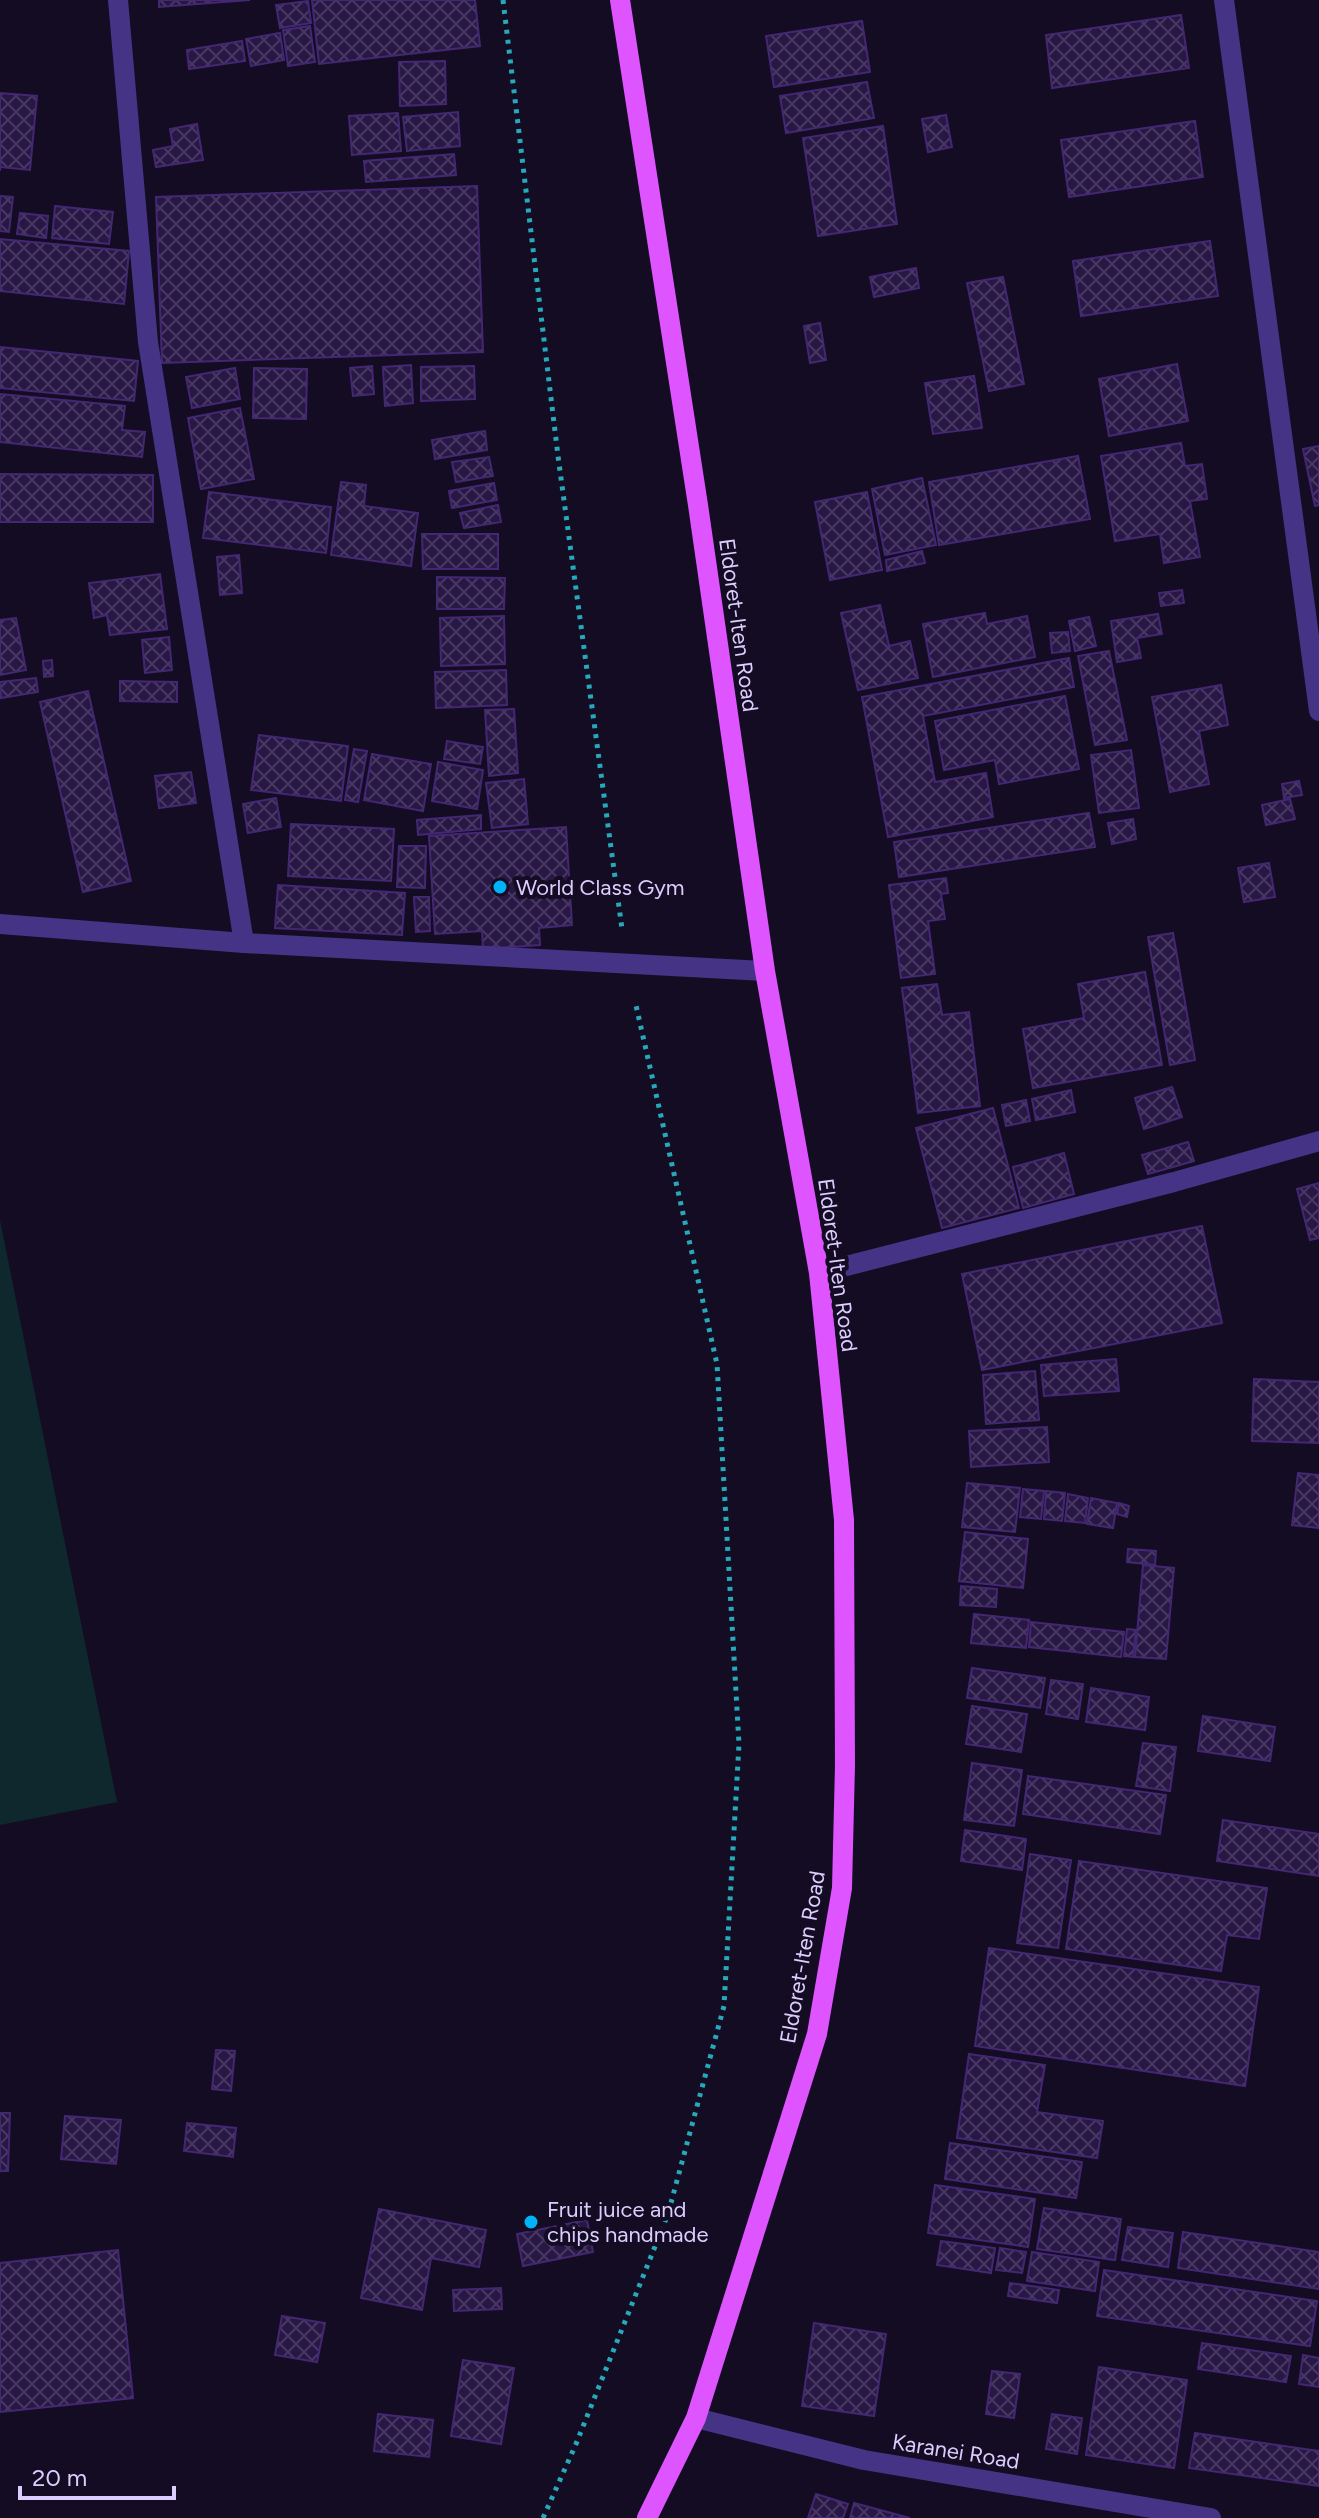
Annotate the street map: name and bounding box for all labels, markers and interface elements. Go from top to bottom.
street label: Eldoret-Iten Road [713,537,764,714]
place label: World Class Gym [516,874,684,901]
marker: World Class Gym [491,878,509,896]
street label: Eldoret-Iten Road [812,1177,863,1354]
street label: Eldoret-Iten Road [774,1869,831,2046]
place label: Fruit juice and chips handmade [547,2196,708,2248]
marker: Fruit juice and chips handmade [522,2213,540,2231]
street label: Karanei Road [890,2428,1022,2475]
scale bar [20,2450,174,2500]
text: 20 m [32,2463,87,2492]

